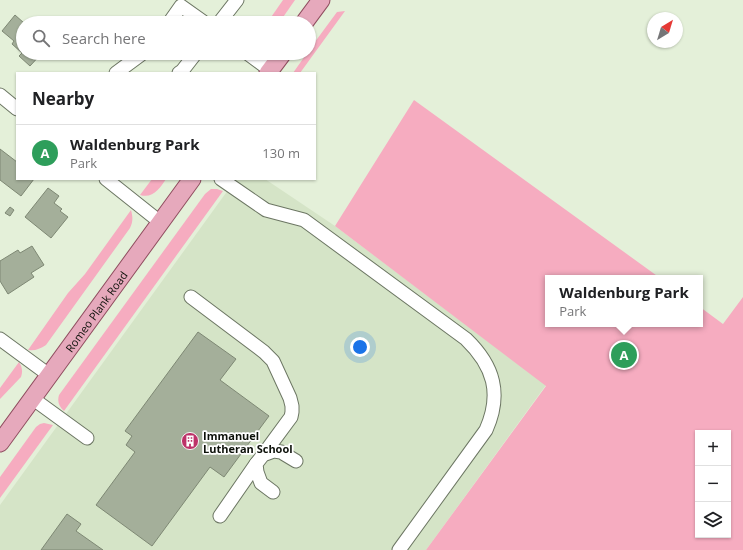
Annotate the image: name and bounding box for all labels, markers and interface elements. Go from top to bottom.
north arrow [647,12,683,48]
search box [16,16,316,60]
icon: search [30,27,52,49]
text: Search here [62,28,146,48]
text: Nearby [32,87,94,110]
text: Waldenburg Park [70,134,199,154]
text: A [41,144,49,162]
text: 130 m [262,144,300,162]
text: Park [70,154,97,172]
street label: Romeo Plank Road [61,268,130,355]
popup [545,275,703,327]
text: Waldenburg Park [559,282,689,302]
text: Park [559,302,586,320]
your location [350,337,370,357]
pin: A [611,340,637,370]
place label: Immanuel Lutheran School [203,428,293,456]
map controls [695,430,731,538]
button: + [695,430,731,466]
building icon: Immanuel Lutheran School [180,431,200,451]
button: − [695,466,731,502]
button: layers [695,502,731,538]

